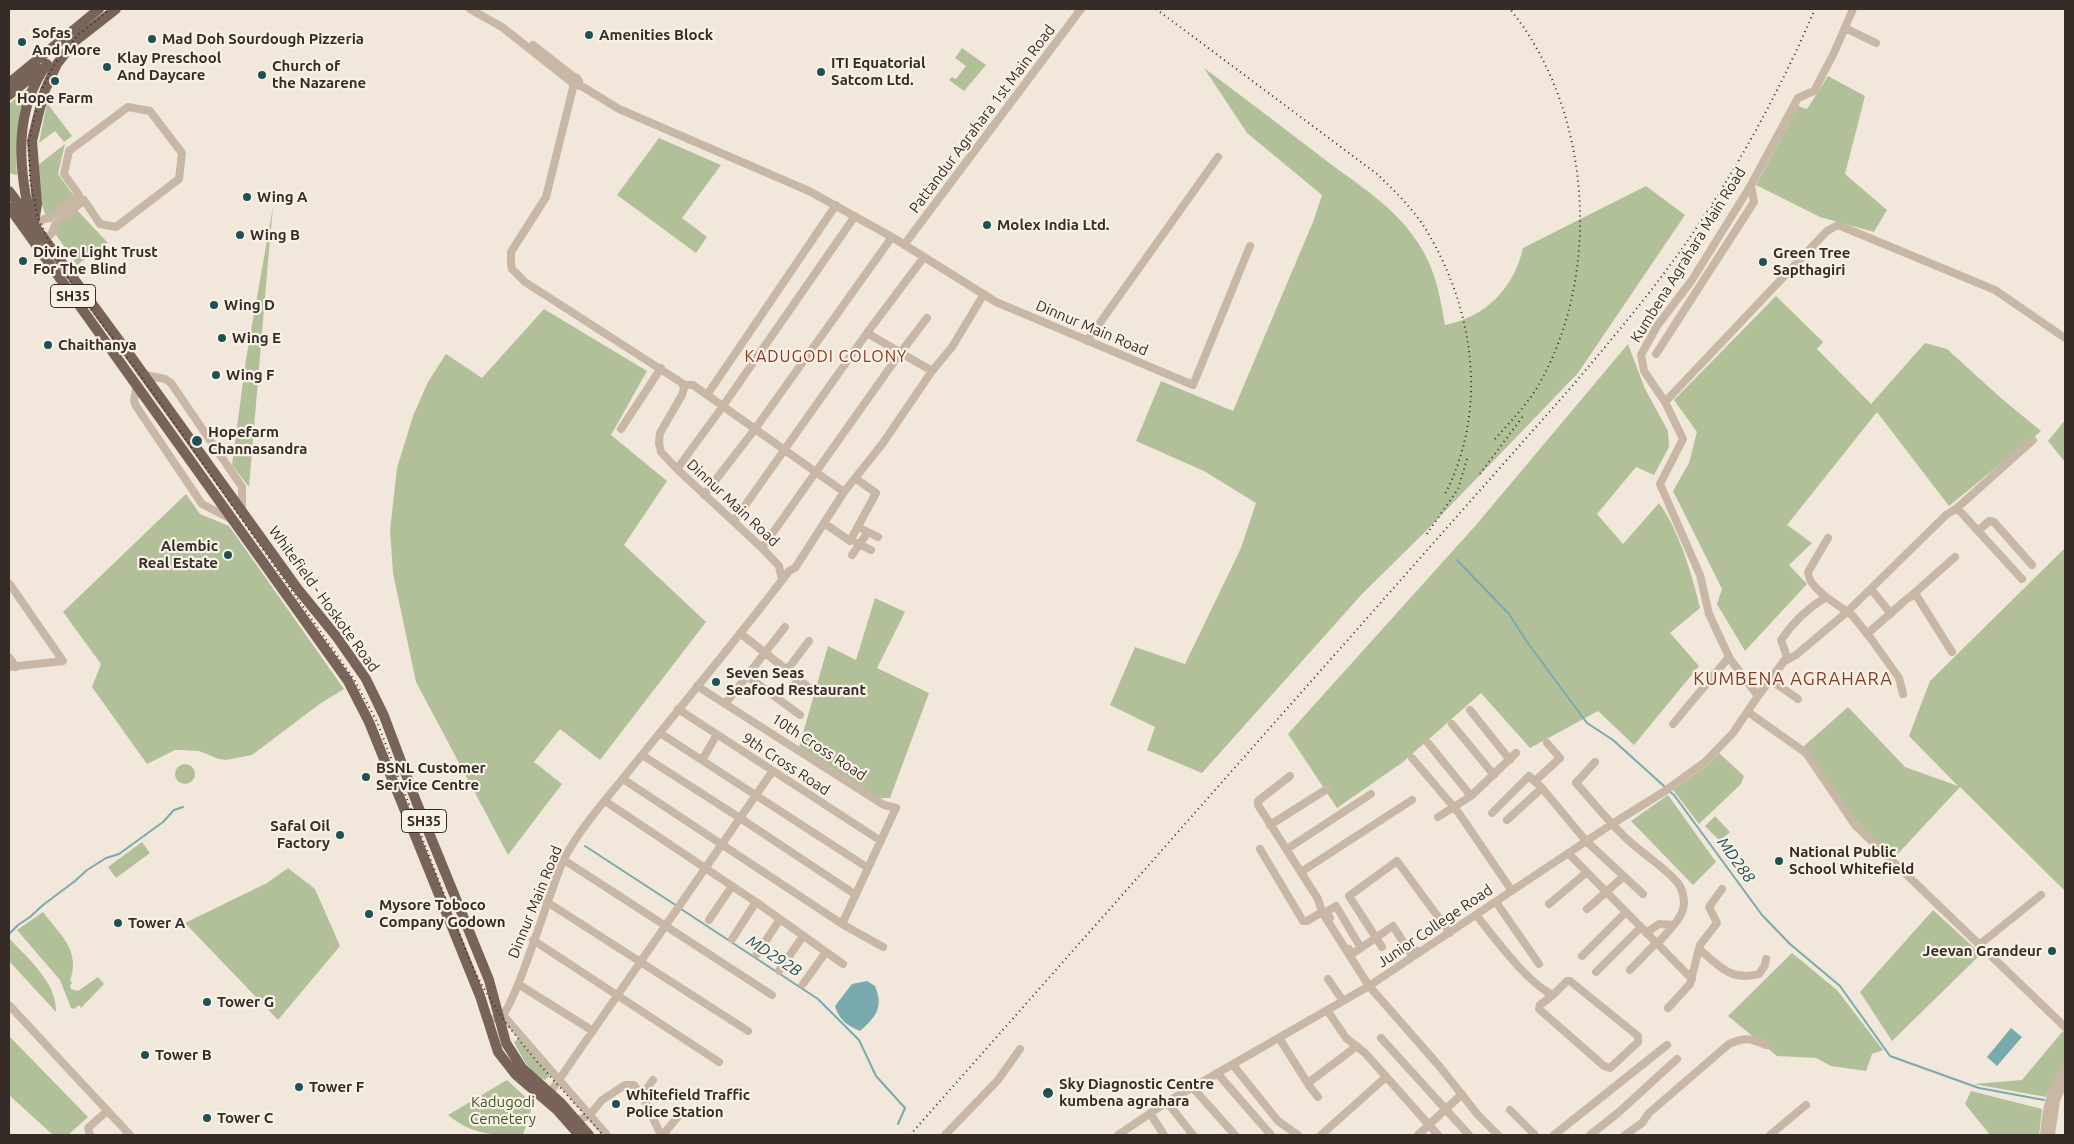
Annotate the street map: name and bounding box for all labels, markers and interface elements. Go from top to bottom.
street label: Pattandur Agrahara 1st Main Road [905,21,1059,217]
place label: Sofas And More [32,24,101,59]
place label: Amenities Block [599,26,713,44]
marker: Amenities Block [583,29,595,41]
place label: Mad Doh Sourdough Pizzeria [162,30,364,48]
marker: Mad Doh Sourdough Pizzeria [146,33,158,45]
marker: Sofas And More [16,36,28,48]
place label: Klay Preschool And Daycare [117,49,221,84]
place label: ITI Equatorial Satcom Ltd. [831,54,926,89]
place label: Church of the Nazarene [272,57,366,92]
marker: Klay Preschool And Daycare [101,61,113,73]
marker: ITI Equatorial Satcom Ltd. [815,66,827,78]
marker: Church of the Nazarene [256,69,268,81]
marker: Hope Farm [49,75,61,87]
place label: Hope Farm [17,89,93,107]
street label: Kumbena Agrahara Main Road [1627,164,1749,346]
place label: Wing A [257,188,308,206]
marker: Wing A [241,191,253,203]
place label: Molex India Ltd. [997,216,1110,234]
marker: Molex India Ltd. [981,219,993,231]
place label: Wing B [250,226,300,244]
marker: Wing B [234,229,246,241]
place label: Divine Light Trust For The Blind [33,243,158,278]
place label: Green Tree Sapthagiri [1773,244,1850,279]
marker: Divine Light Trust For The Blind [17,255,29,267]
marker: Green Tree Sapthagiri [1757,256,1769,268]
road number: SH35 [50,284,96,308]
place label: Wing D [224,296,275,314]
street label: Dinnur Main Road [1033,296,1151,360]
marker: Wing D [208,299,220,311]
place label: Wing E [232,329,281,347]
marker: Wing E [216,332,228,344]
place label: Chaithanya [58,336,137,354]
marker: Chaithanya [42,339,54,351]
district label: KADUGODI COLONY [743,347,909,367]
place label: Wing F [226,366,274,384]
marker: Wing F [210,369,222,381]
place label: Hopefarm Channasandra [208,423,307,458]
marker: Hopefarm Channasandra [190,434,204,448]
street label: Dinnur Main Road [683,455,783,551]
street label: Whitefield - Hoskote Road [265,523,383,675]
place label: Alembic Real Estate [138,537,218,572]
marker: Alembic Real Estate [222,549,234,561]
place label: Seven Seas Seafood Restaurant [726,664,866,699]
district label: KUMBENA AGRAHARA [1691,668,1895,690]
marker: Seven Seas Seafood Restaurant [710,676,722,688]
street label: 10th Cross Road [768,710,870,784]
street label: 9th Cross Road [739,729,833,799]
place label: BSNL Customer Service Centre [376,759,486,794]
marker: BSNL Customer Service Centre [360,771,372,783]
road number: SH35 [402,809,446,832]
place label: Safal Oil Factory [270,817,330,852]
marker: Safal Oil Factory [334,829,346,841]
water label: MD288 [1713,833,1759,887]
street label: Dinnur Main Road [504,843,566,961]
place label: National Public School Whitefield [1789,843,1914,878]
marker: National Public School Whitefield [1773,855,1785,867]
street label: Junior College Road [1374,881,1496,971]
place label: Mysore Toboco Company Godown [379,896,505,931]
marker: Mysore Toboco Company Godown [363,908,375,920]
place label: Tower A [128,914,185,932]
marker: Tower A [112,917,124,929]
water label: MD292B [743,931,805,981]
place label: Jeevan Grandeur [1923,942,2042,960]
marker: Jeevan Grandeur [2046,945,2058,957]
place label: Tower G [217,993,274,1011]
marker: Tower G [201,996,213,1008]
place label: Tower B [155,1046,212,1064]
marker: Tower B [139,1049,151,1061]
place label: Sky Diagnostic Centre kumbena agrahara [1059,1075,1214,1110]
place label: Tower F [309,1078,364,1096]
marker: Tower F [293,1081,305,1093]
place label: Whitefield Traffic Police Station [626,1086,750,1121]
marker: Sky Diagnostic Centre kumbena agrahara [1041,1086,1055,1100]
park label: Kadugodi Cemetery [470,1093,536,1128]
marker: Whitefield Traffic Police Station [610,1098,622,1110]
place label: Tower C [217,1109,273,1127]
marker: Tower C [201,1112,213,1124]

